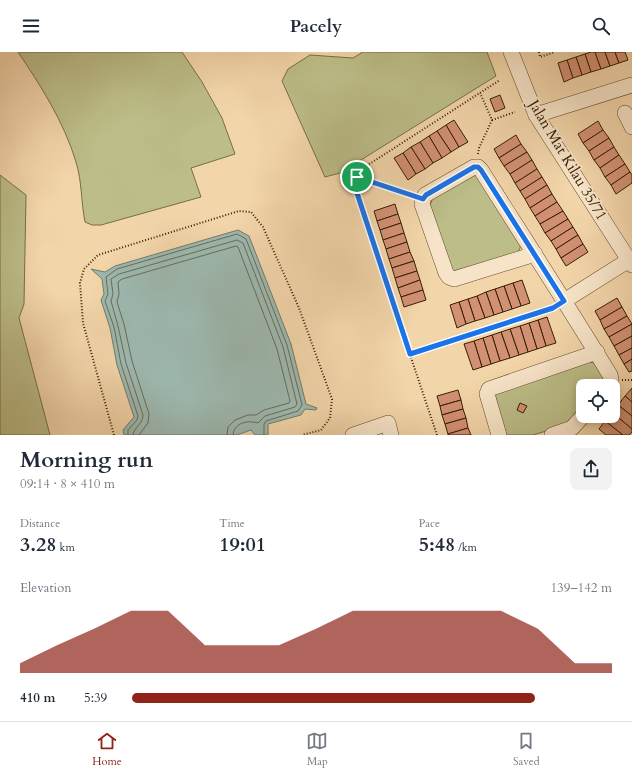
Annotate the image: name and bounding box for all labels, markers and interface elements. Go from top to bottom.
text: Pacely [290,14,342,39]
icon: menu [20,15,42,37]
icon: search [590,15,612,37]
street label: Jalan Mat Kilau 35/71 [523,94,612,224]
pin [340,160,374,194]
icon: arrive [346,166,368,188]
map controls [576,379,620,423]
button: locate [576,379,620,423]
text: Morning run [20,445,153,475]
button: share [570,448,612,490]
text: 09:14 · 8 × 410 m [20,475,115,493]
text: Distance [20,516,60,531]
text: Time [219,516,245,531]
text: Pace [419,516,440,531]
text: 3.28 [20,531,57,558]
text: 19:01 [219,531,266,558]
text: 5:48 [419,531,455,558]
text: km [57,540,75,555]
text: /km [455,540,477,555]
text: Elevation [20,579,72,597]
text: 139–142 m [550,579,612,597]
text: 410 m [20,689,55,707]
text: 5:39 [84,689,107,707]
tab: Home [92,730,122,769]
tab: Map [306,730,328,769]
tab: Saved [513,730,540,769]

